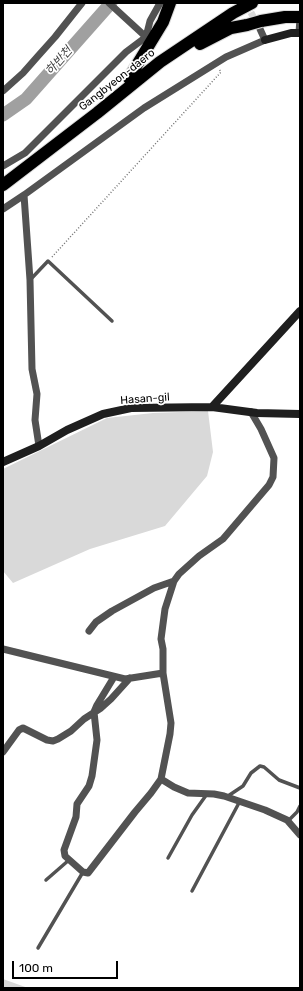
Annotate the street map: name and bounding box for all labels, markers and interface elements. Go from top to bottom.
water label: 하반천 [43,44,75,78]
street label: Gangbyeon-daero [76,46,158,114]
street label: Hasan-gil [120,391,170,407]
scale bar [14,953,120,979]
text: 100 m [19,961,53,975]

